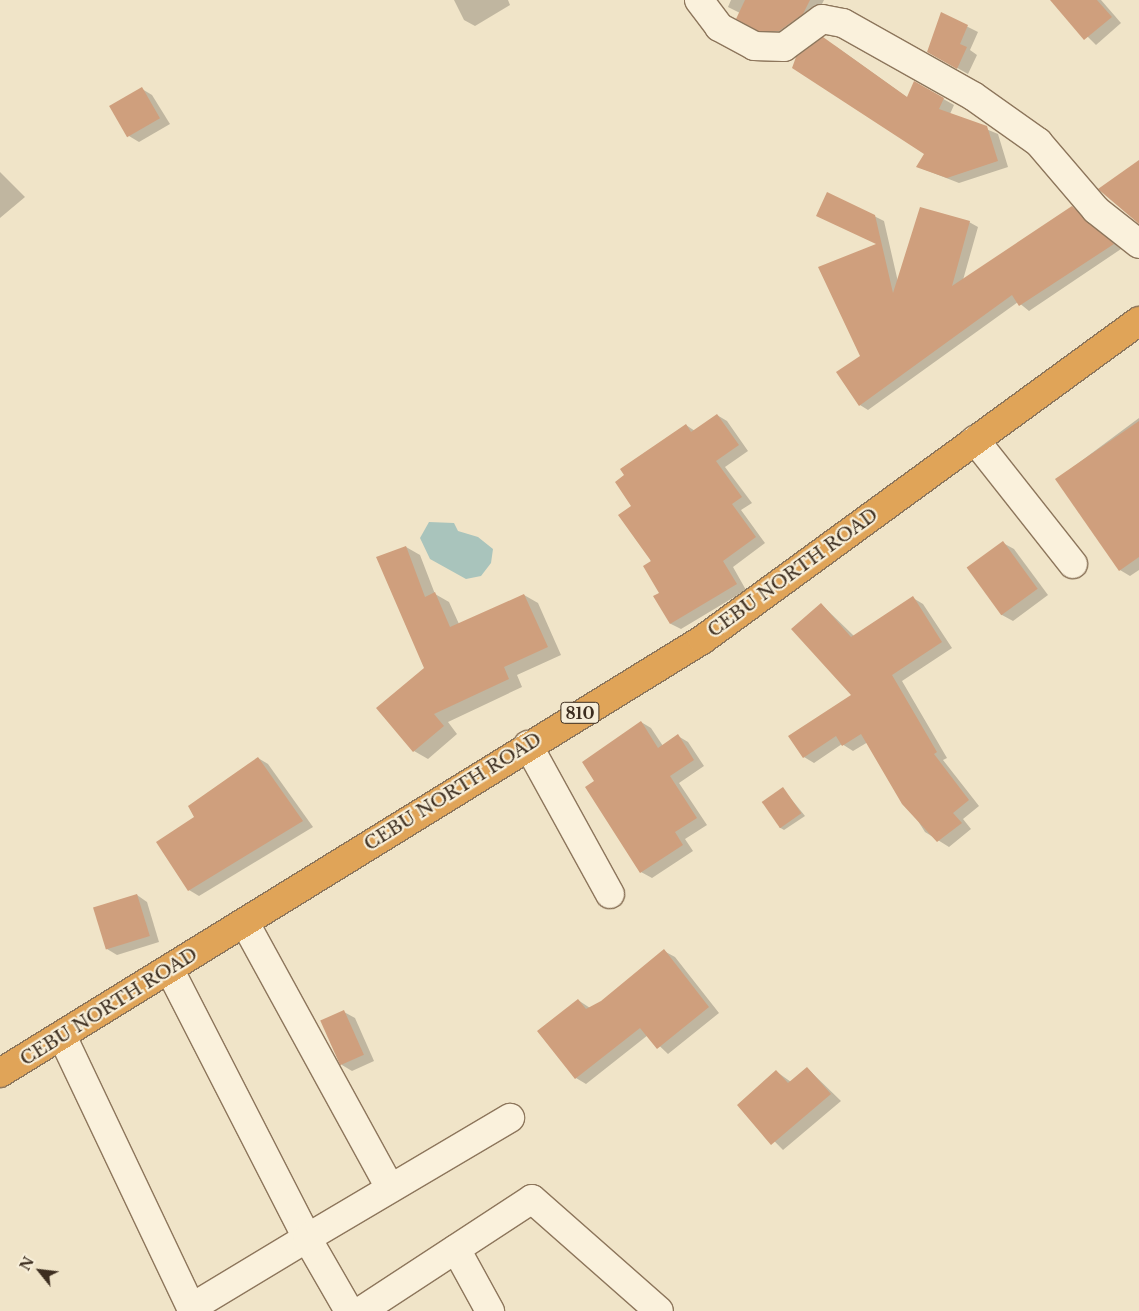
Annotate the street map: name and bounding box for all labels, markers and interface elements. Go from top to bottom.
street label: CEBU NORTH ROAD [704,504,882,642]
road number: 810 [560,700,600,726]
street label: CEBU NORTH ROAD [360,729,546,855]
street label: CEBU NORTH ROAD [16,944,202,1070]
north arrow [15,1246,65,1296]
text: N [16,1254,38,1274]

